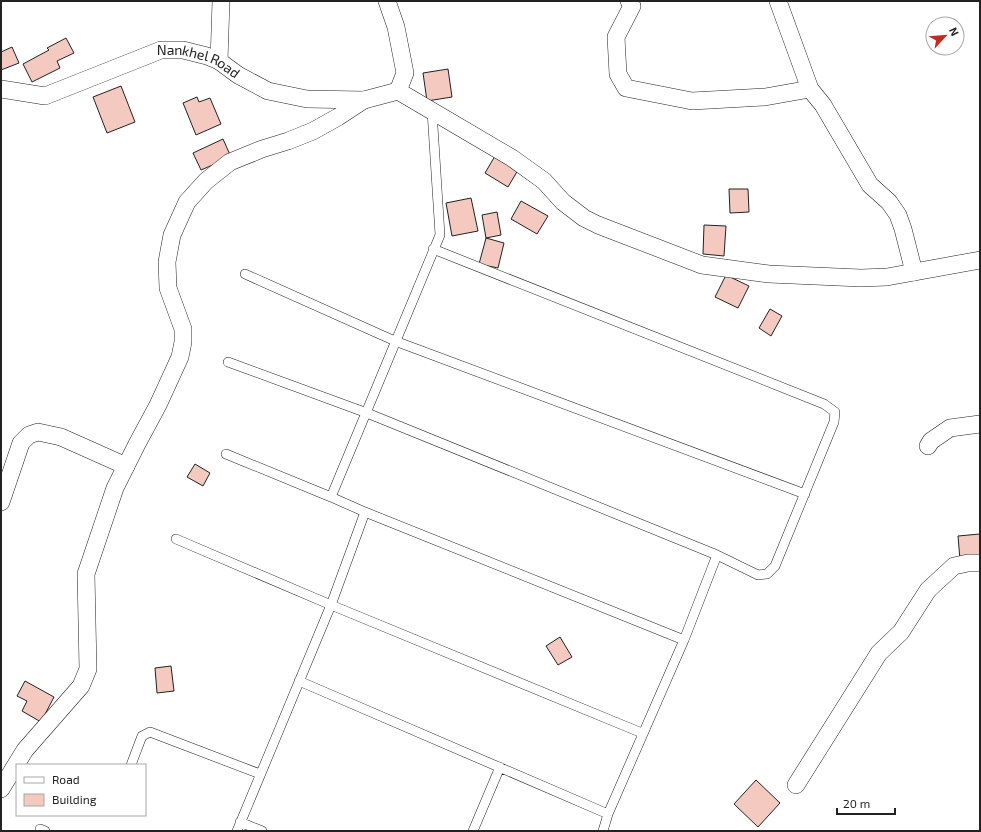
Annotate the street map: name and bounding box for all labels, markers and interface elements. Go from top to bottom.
north arrow [925,16,965,56]
text: N [947,25,962,38]
street label: Nankhel Road [157,41,243,82]
legend [16,764,146,816]
text: Road [52,772,80,786]
scale bar [837,790,895,816]
text: Building [52,792,97,806]
text: 20 m [843,796,870,810]

